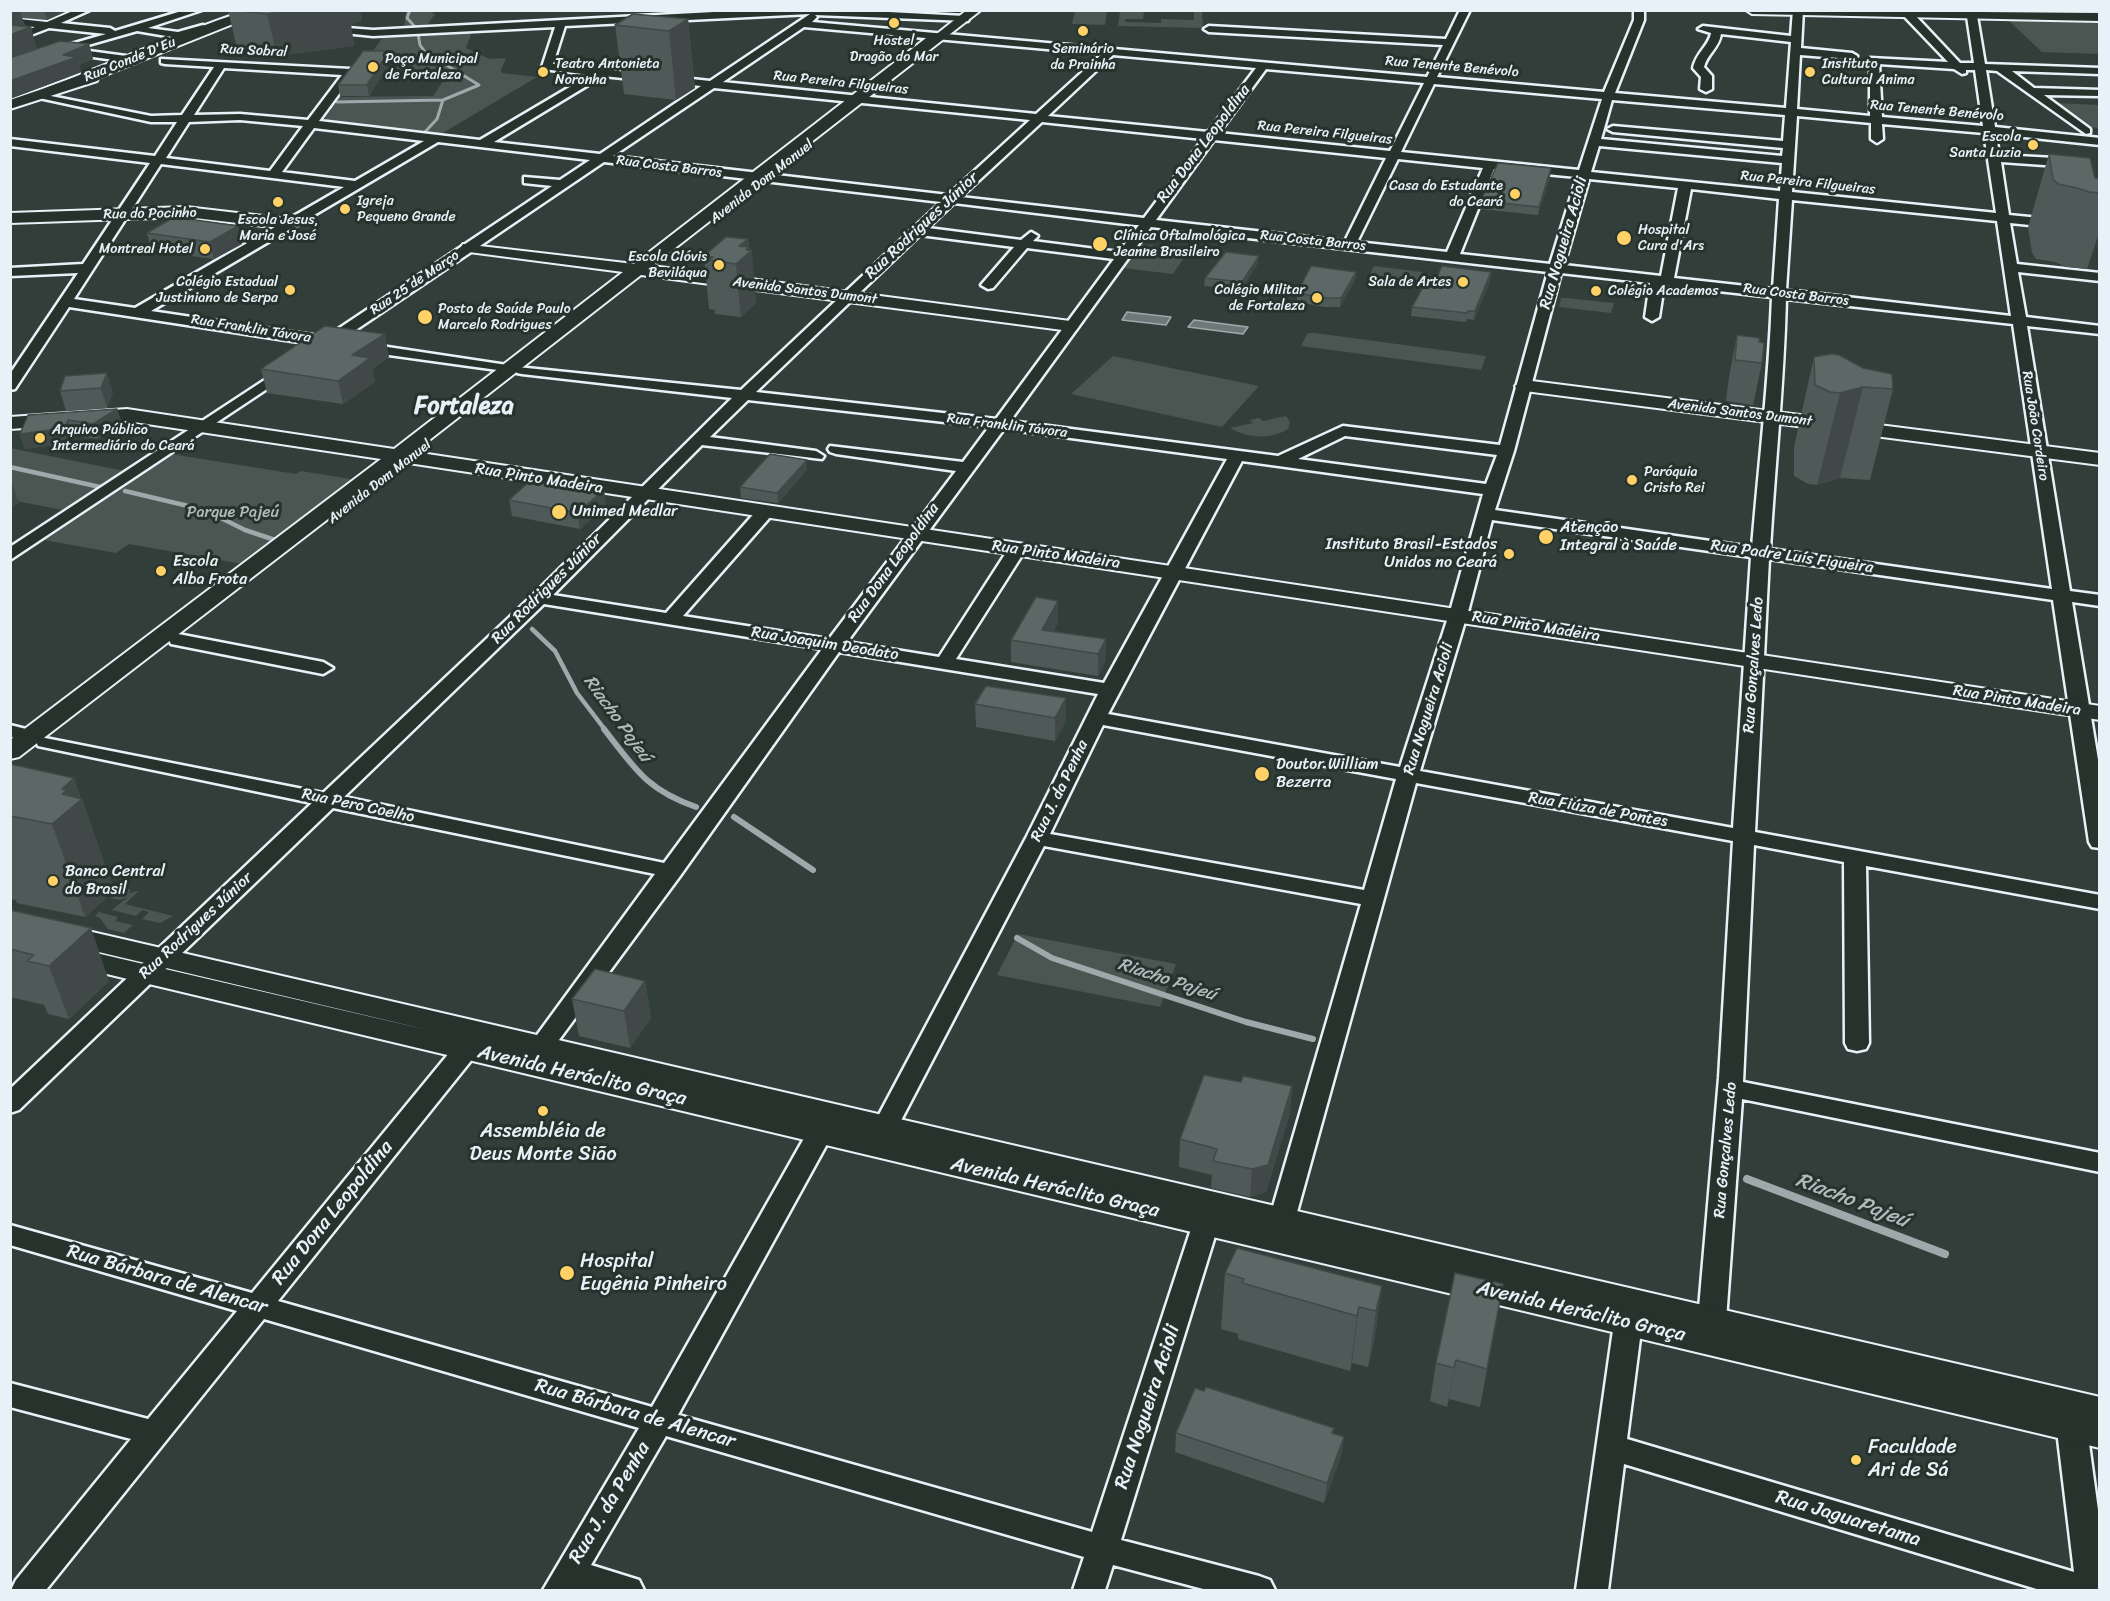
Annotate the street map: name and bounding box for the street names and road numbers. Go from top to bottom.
street label: Rua Conde D'Eu [82,34,178,86]
street label: Rua Sobral [220,41,288,61]
street label: Rua Tenente Benévolo [1385,53,1519,81]
street label: Rua Pereira Filgueiras [773,68,909,98]
street label: Rua Dona Leopoldina [1153,81,1255,207]
street label: Rua Tenente Benévolo [1870,97,2004,125]
street label: Rua Pereira Filgueiras [1257,118,1393,148]
street label: Avenida Dom Manuel [707,136,817,228]
street label: Rua Costa Barros [615,152,723,182]
street label: Rua Pereira Filgueiras [1740,168,1876,198]
street label: Rua Rodrigues Júnior [861,169,983,283]
street label: Rua Nogueira Acioli [1536,174,1592,312]
street label: Rua do Pocinho [103,205,197,223]
street label: Rua Costa Barros [1259,227,1367,255]
street label: Rua 25 de Março [367,247,463,319]
street label: Avenida Santos Dumont [732,274,878,308]
street label: Rua Costa Barros [1742,280,1850,310]
street label: Rua Franklin Távora [190,311,312,347]
street label: Rua João Cordeiro [2018,370,2052,482]
street label: Avenida Santos Dumont [1667,396,1813,430]
street label: Rua Franklin Távora [946,410,1068,442]
street label: Avenida Dom Manuel [325,436,435,528]
street label: Rua Pinto Madeira [474,459,604,499]
street label: Rua Dona Leopoldina [844,499,944,627]
street label: Rua Rodrigues Júnior [488,530,606,648]
street label: Rua Pinto Madeira [991,536,1121,574]
street label: Rua Padre Luís Figueira [1709,536,1875,578]
street label: Rua Gonçalves Ledo [1740,596,1768,734]
street label: Rua Pinto Madeira [1471,607,1601,647]
street label: Rua Joaquim Deodato [750,623,900,665]
street label: Rua Nogueira Acioli [1400,641,1458,777]
street label: Rua Pinto Madeira [1952,681,2082,721]
street label: Rua J. da Penha [1027,737,1093,845]
street label: Rua Pero Coelho [300,785,416,827]
street label: Rua Fiúza de Pontes [1527,788,1669,832]
street label: Rua Rodrigues Júnior [135,869,257,983]
street label: Avenida Heráclito Graça [475,1040,689,1112]
street label: Rua Gonçalves Ledo [1710,1081,1742,1219]
street label: Rua Dona Leopoldina [267,1136,399,1290]
street label: Avenida Heráclito Graça [948,1152,1162,1224]
street label: Rua Bárbara de Alencar [64,1240,270,1320]
street label: Avenida Heráclito Graça [1474,1276,1688,1348]
street label: Rua Nogueira Acioli [1110,1322,1186,1492]
street label: Rua Bárbara de Alencar [532,1374,738,1454]
street label: Rua J. da Penha [564,1438,656,1568]
street label: Rua Jaguaretama [1773,1486,1923,1552]

